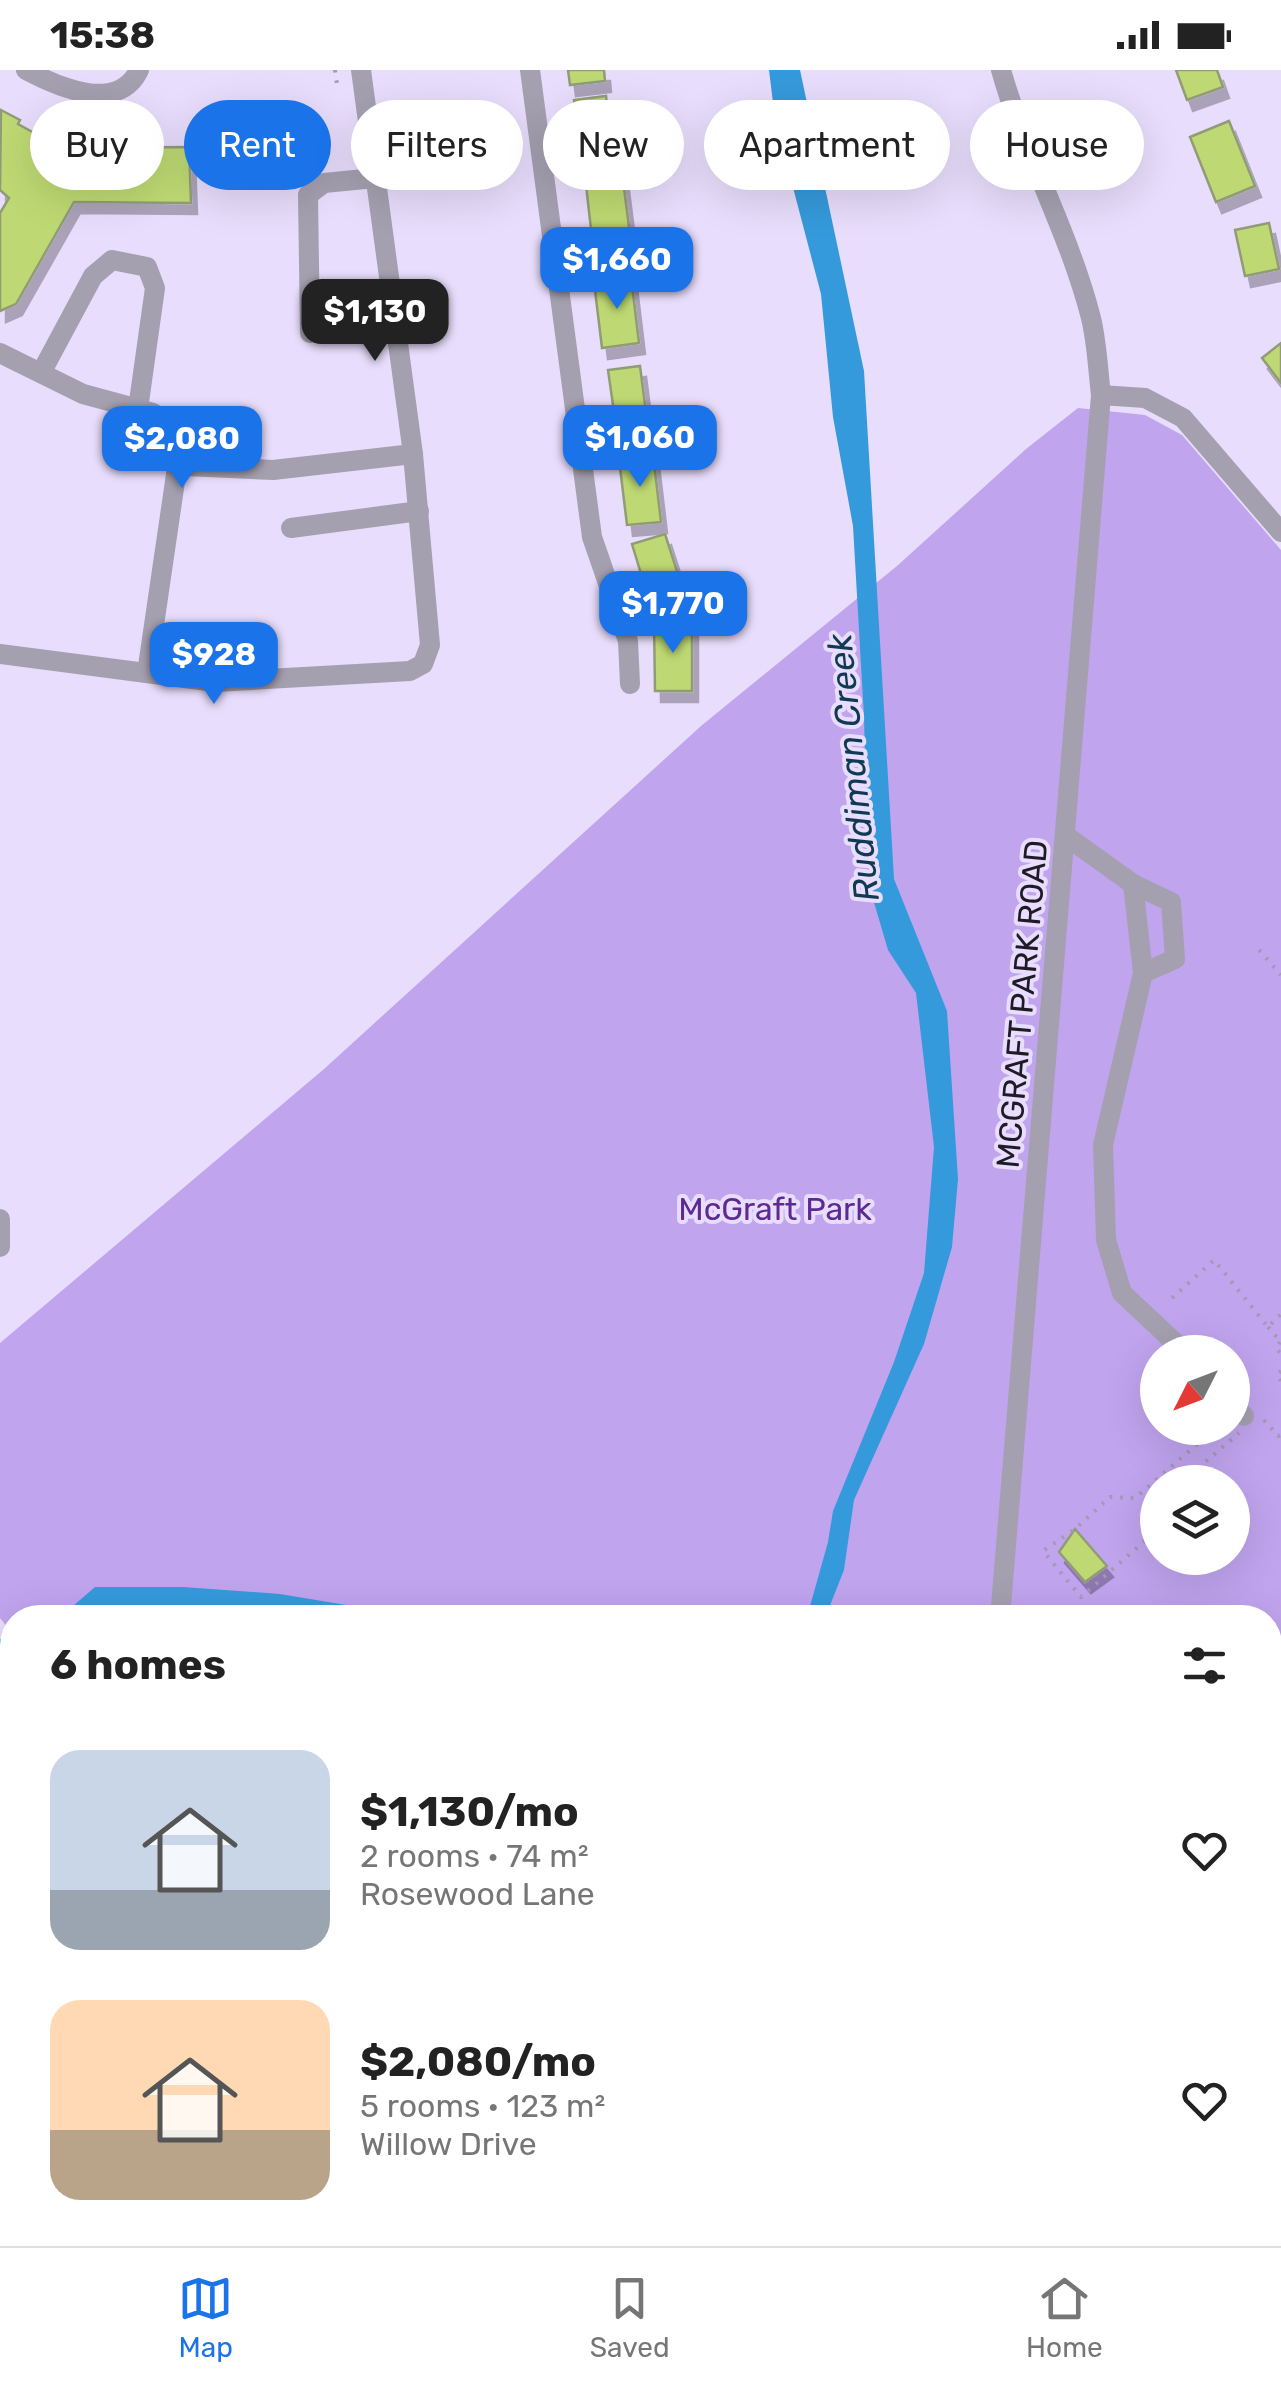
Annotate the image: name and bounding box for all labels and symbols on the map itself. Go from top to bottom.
pin: $1,660 [536,227,698,312]
pin: $1,130 [294,279,456,364]
pin: $1,060 [559,405,721,490]
pin: $2,080 [101,406,263,491]
pin: $1,770 [592,571,754,656]
pin: $928 [155,622,273,707]
water label: Ruddiman Creek [818,631,888,904]
street label: MCGRAFT PARK ROAD [989,838,1055,1170]
park label: McGraft Park [678,1190,872,1228]
north arrow [1140,1335,1250,1445]

